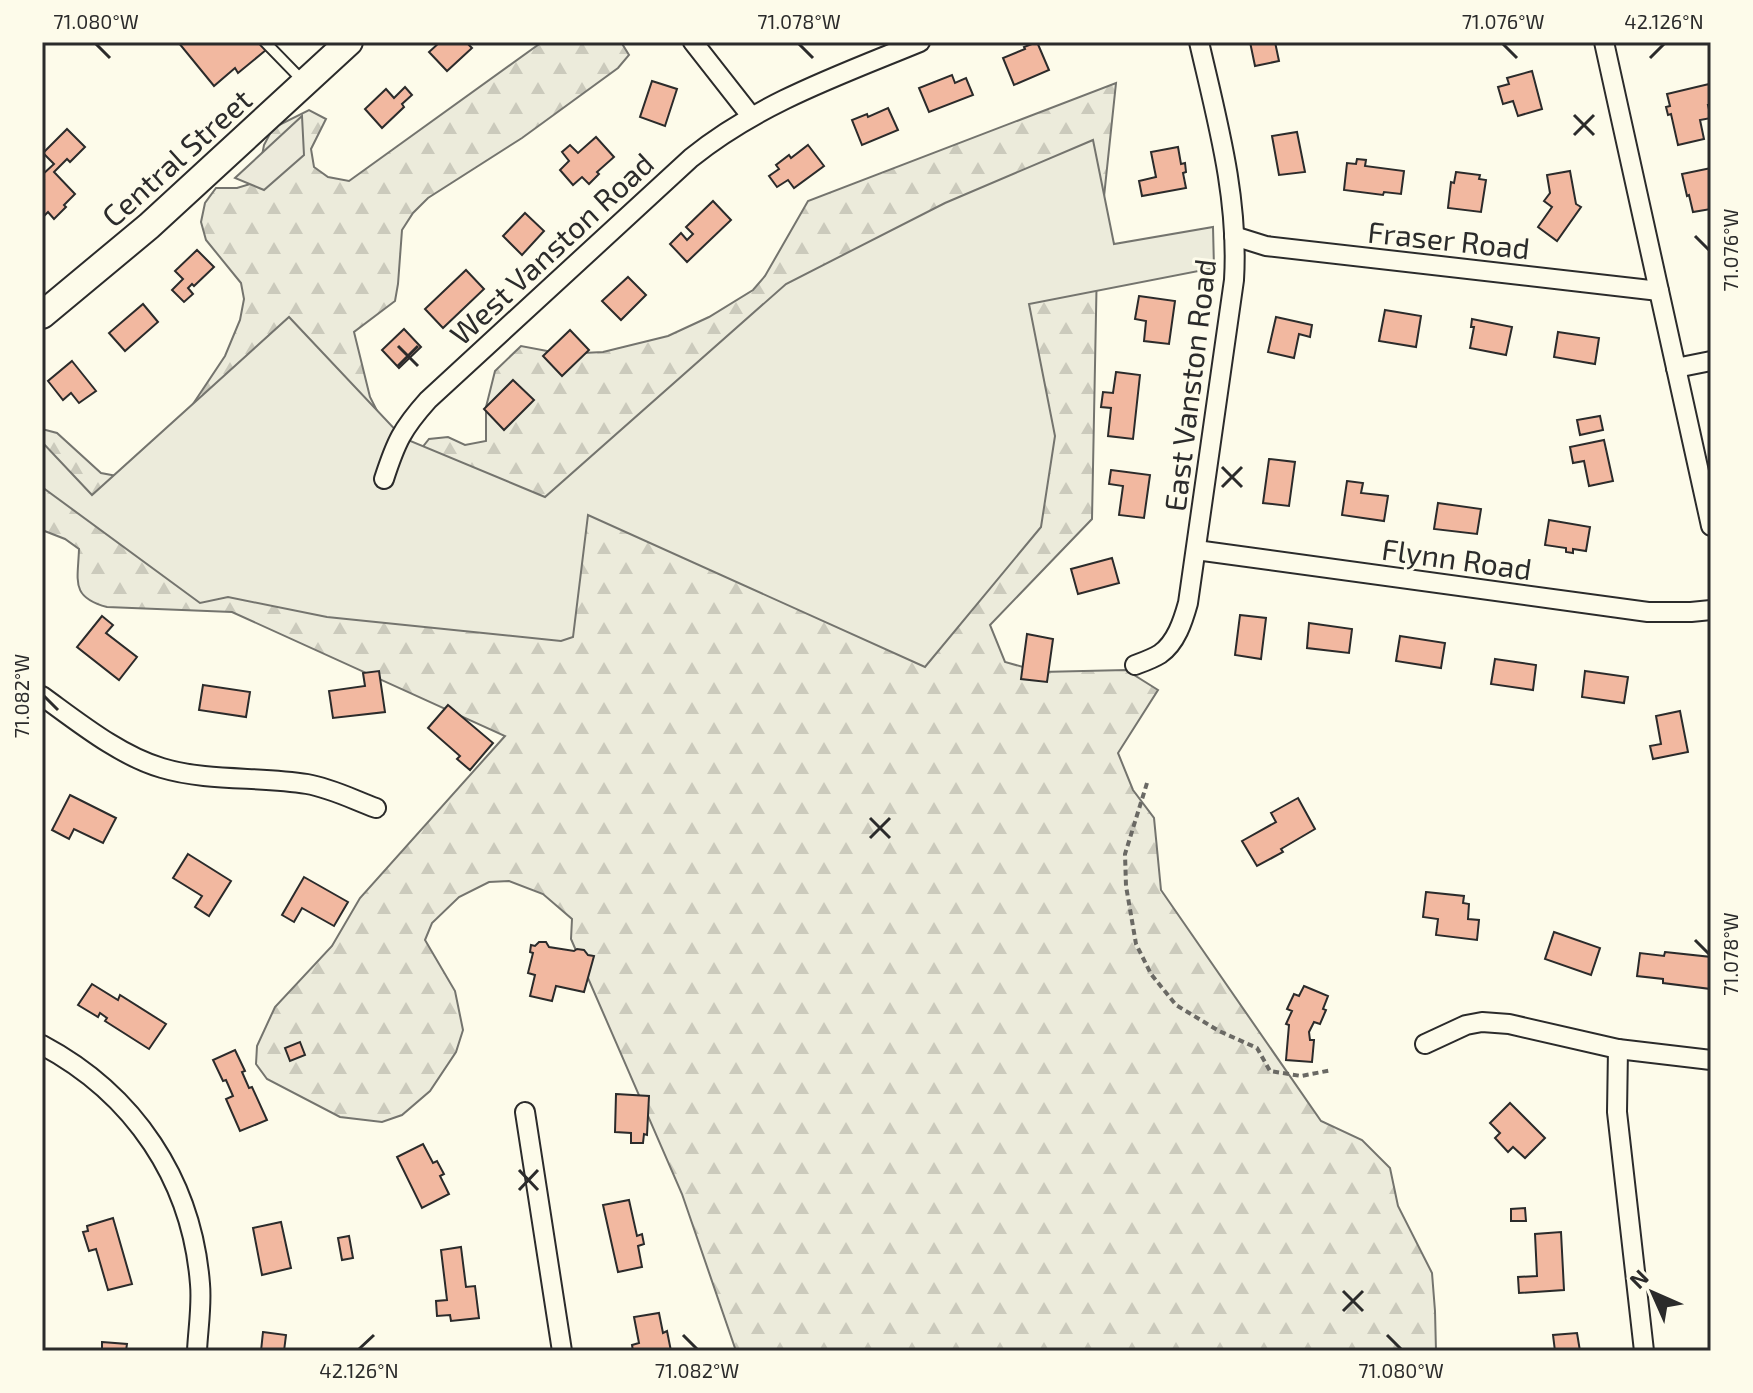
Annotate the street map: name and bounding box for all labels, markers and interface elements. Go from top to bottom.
text: 71.080°W [53,9,139,33]
text: 71.078°W [757,9,841,33]
text: 71.076°W [1462,9,1544,33]
text: 42.126°N [1624,9,1704,33]
street label: Central Street [94,80,258,234]
street label: West Vanston Road [442,145,660,351]
text: 71.076°W [1718,209,1742,291]
street label: Fraser Road [1366,213,1532,265]
street label: East Vanston Road [1156,257,1222,513]
street label: Flynn Road [1380,530,1534,586]
text: 71.082°W [9,654,33,738]
text: 71.078°W [1718,912,1742,996]
north arrow [1613,1253,1693,1333]
text: N [1623,1263,1653,1293]
text: 42.126°N [319,1358,399,1382]
text: 71.082°W [655,1358,739,1382]
text: 71.080°W [1358,1358,1444,1382]

